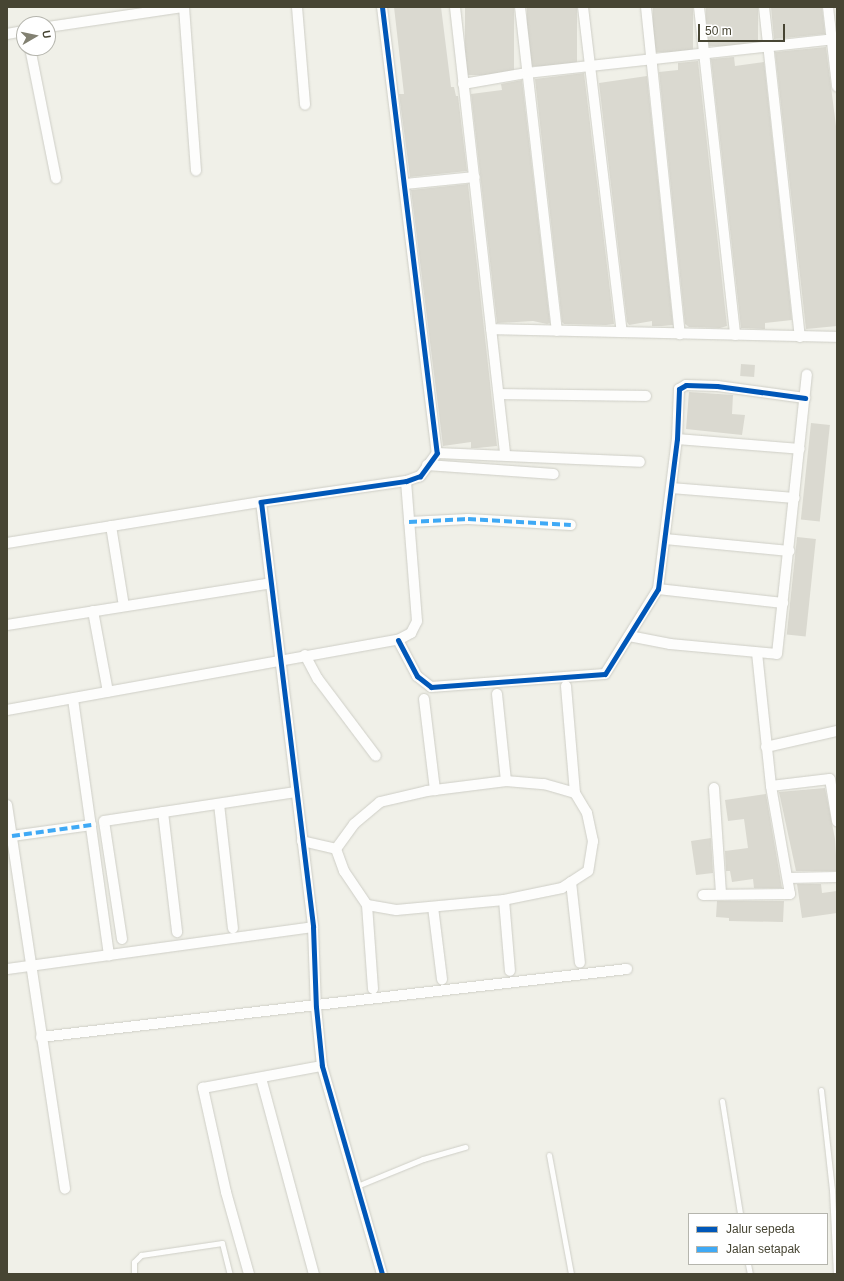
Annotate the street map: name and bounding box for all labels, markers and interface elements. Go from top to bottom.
north arrow [16,16,56,56]
scale bar [700,16,787,42]
text: 50 m [705,24,732,38]
text: U [40,29,53,39]
legend [688,1213,828,1265]
text: Jalur sepeda [726,1222,795,1236]
text: Jalan setapak [726,1242,800,1256]

